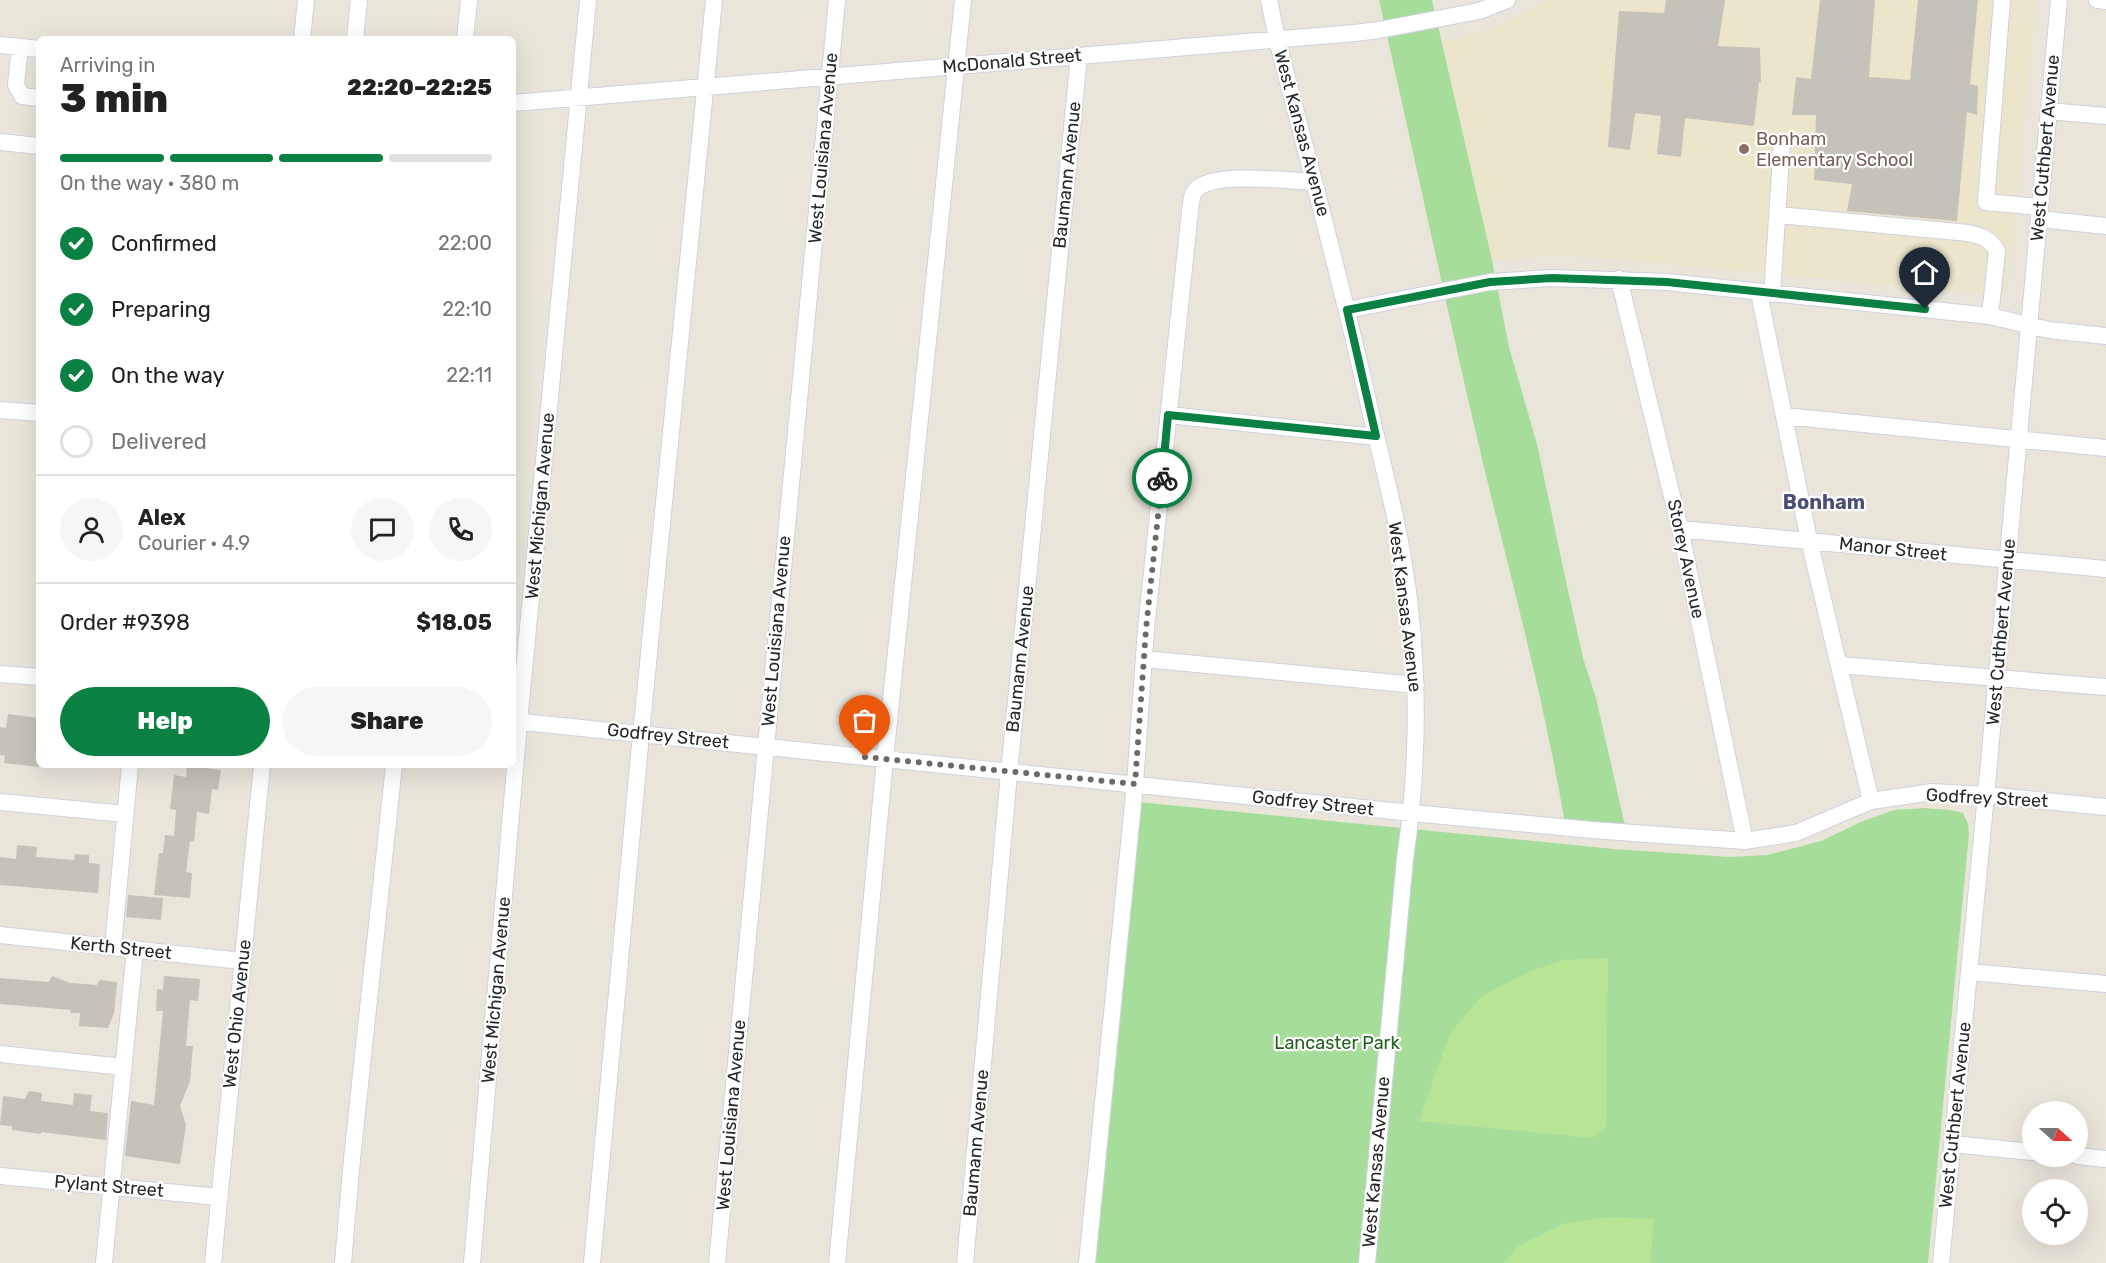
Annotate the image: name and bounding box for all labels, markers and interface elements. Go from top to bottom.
street label: McDonald Street [942,44,1082,78]
street label: West Kansas Avenue [1269,47,1335,219]
street label: West Louisiana Avenue [804,52,842,244]
text: Arriving in [60,53,155,77]
street label: West Cuthbert Avenue [2026,54,2064,242]
text: 22:20–22:25 [347,74,492,101]
text: 3 min [60,76,168,122]
street label: Baumann Avenue [1048,100,1086,250]
place label: Bonham Elementary School [1756,128,1913,171]
marker: Bonham Elementary School [1737,142,1751,156]
text: On the way · 380 m [60,171,239,195]
icon: check [60,227,93,260]
text: Confirmed [111,230,217,257]
text: 22:00 [438,231,492,255]
pin [1899,247,1950,309]
icon: home [1908,256,1941,289]
icon: check [60,293,93,326]
text: Preparing [111,296,211,323]
text: 22:10 [442,297,492,321]
icon: check [60,359,93,392]
text: On the way [111,362,225,389]
text: 22:11 [446,363,492,387]
street label: West Michigan Avenue [521,412,559,600]
text: Delivered [111,428,207,455]
courier [1132,448,1192,508]
icon: bike [1146,462,1179,495]
district label: Bonham [1783,490,1865,514]
street label: Storey Avenue [1663,497,1709,621]
button: person [60,498,123,561]
button: chat [351,498,414,561]
button: phone [429,498,492,561]
text: Alex [138,504,186,531]
street label: West Kansas Avenue [1384,521,1426,693]
text: Courier · 4.9 [138,531,250,555]
street label: Manor Street [1838,532,1948,566]
street label: West Louisiana Avenue [757,535,795,727]
street label: West Cuthbert Avenue [1982,538,2020,726]
street label: Baumann Avenue [1001,584,1039,734]
text: Order #9398 [60,609,190,636]
text: $18.05 [416,609,492,636]
button: Help [60,687,270,756]
button: Share [282,687,492,756]
pin [839,695,890,757]
icon: bag [848,704,881,737]
street label: Godfrey Street [606,719,730,753]
street label: Godfrey Street [1925,784,2049,812]
street label: Godfrey Street [1251,786,1375,820]
street label: West Michigan Avenue [477,896,515,1084]
street label: Kerth Street [69,932,173,964]
street label: West Ohio Avenue [218,938,256,1090]
street label: West Louisiana Avenue [712,1019,750,1211]
street label: West Cuthbert Avenue [1934,1021,1976,1209]
park label: Lancaster Park [1274,1032,1400,1054]
street label: Baumann Avenue [959,1069,993,1217]
street label: West Kansas Avenue [1358,1076,1394,1248]
north arrow [2022,1101,2088,1167]
map controls [2022,1101,2088,1245]
street label: Pylant Street [53,1170,165,1202]
button: locate [2022,1179,2088,1245]

